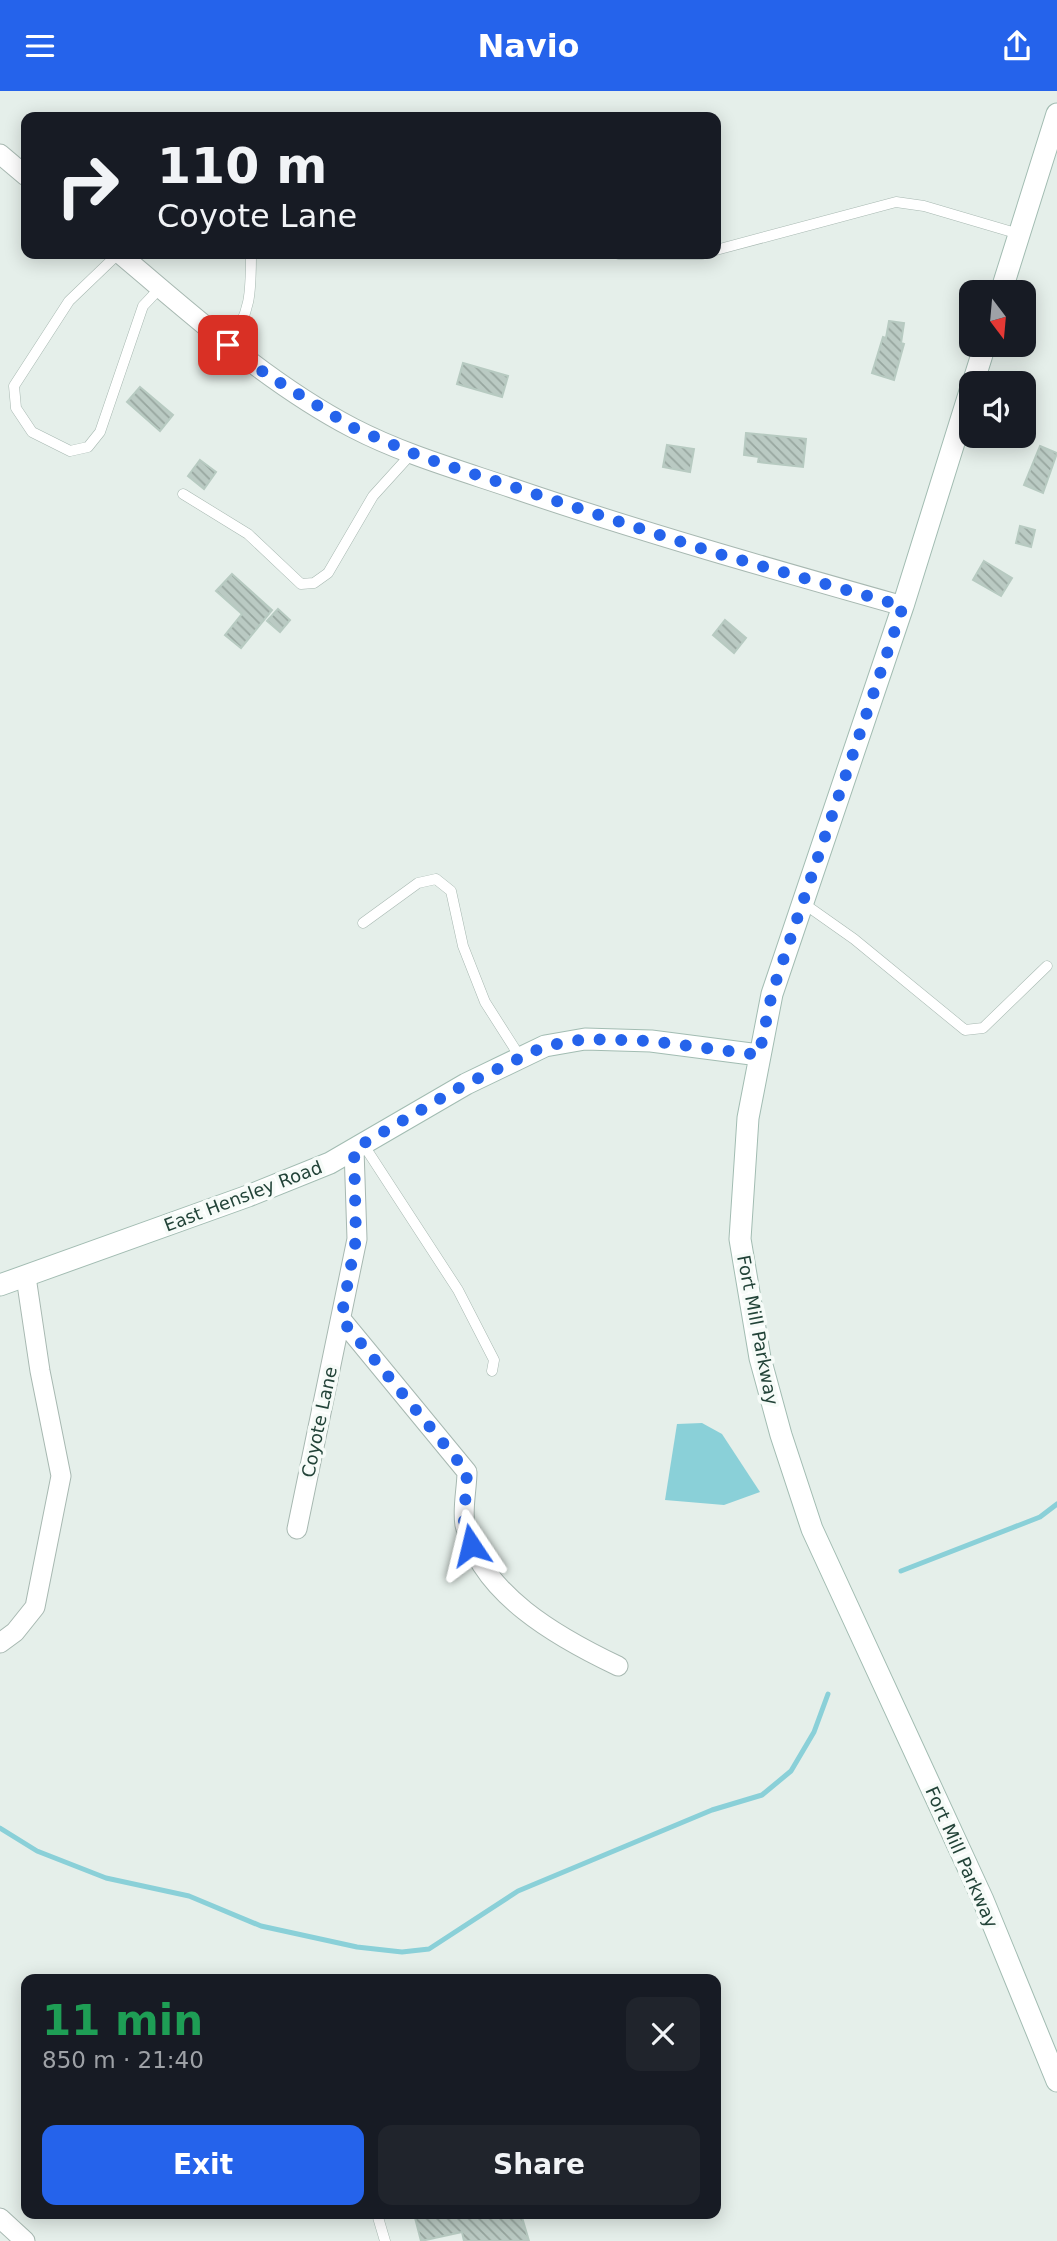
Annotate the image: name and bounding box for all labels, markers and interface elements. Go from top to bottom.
icon: menu [21,27,59,65]
text: Navio [477,27,580,65]
icon: share [998,27,1036,65]
text: 110 m [157,138,327,195]
icon: right [42,140,133,231]
text: Coyote Lane [157,197,357,235]
north arrow [959,280,1036,357]
map controls [959,280,1036,448]
pin [198,315,258,375]
icon: arrive [209,326,247,364]
button: sound [959,371,1036,448]
street label: East Hensley Road [161,1156,325,1236]
street label: Fort Mill Parkway [733,1253,783,1407]
street label: Coyote Lane [297,1365,341,1479]
position arrow [434,1508,508,1582]
street label: Fort Mill Parkway [921,1783,1003,1931]
text: 11 min [42,1996,203,2045]
button: close [626,1997,700,2071]
text: 850 m · 21:40 [42,2047,204,2073]
button: Exit [42,2125,364,2205]
button: Share [378,2125,700,2205]

